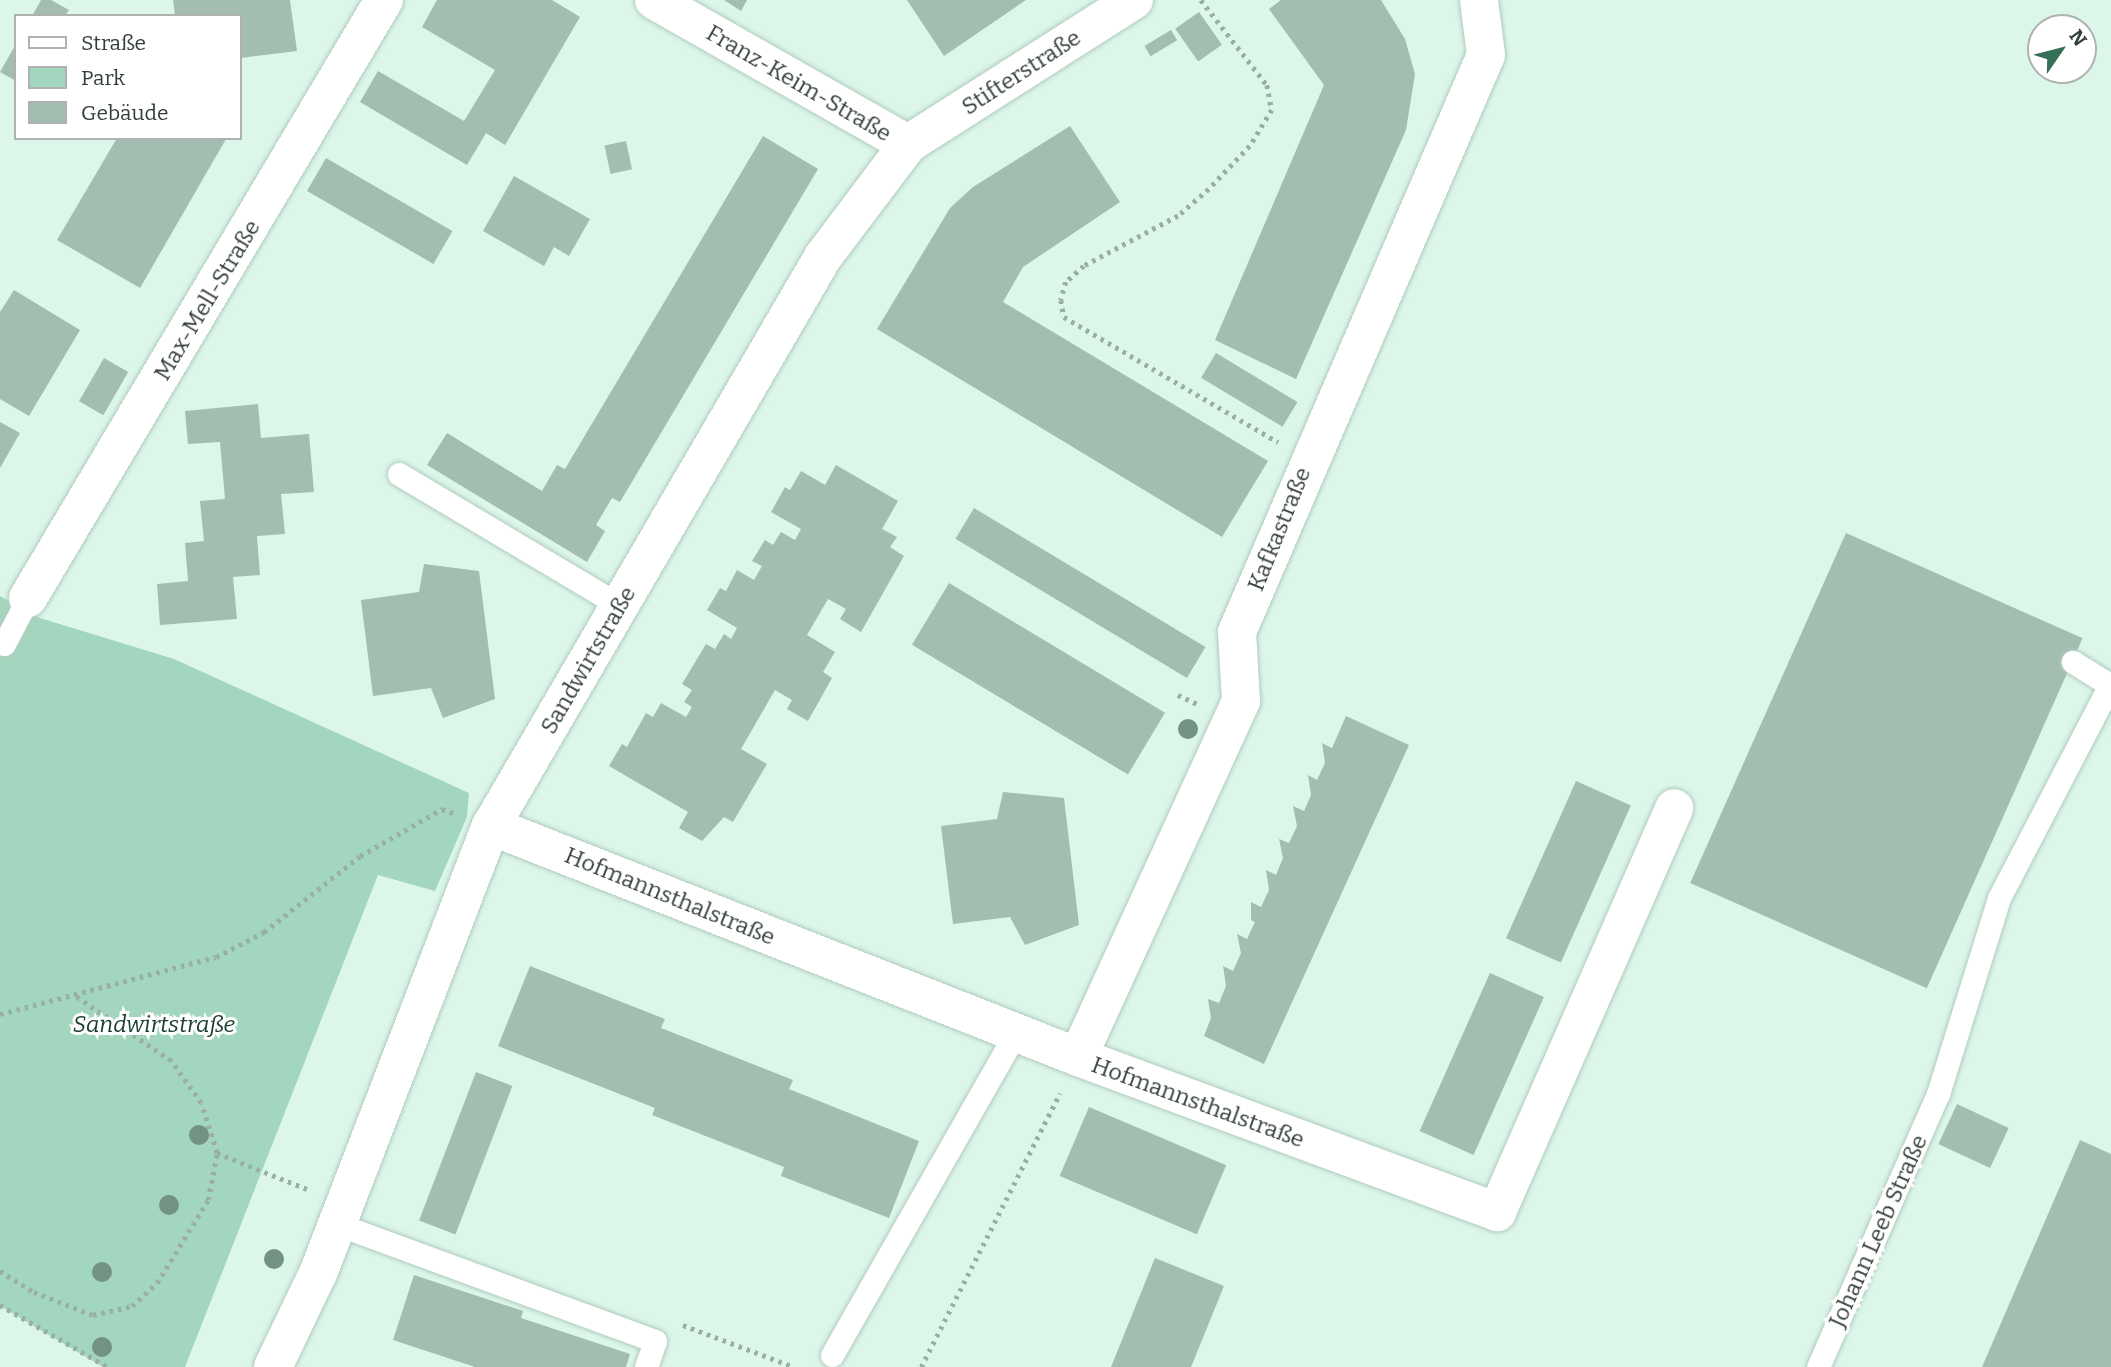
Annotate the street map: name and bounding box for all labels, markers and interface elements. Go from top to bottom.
legend [14,14,242,140]
north arrow [2027,14,2097,84]
street label: Franz-Keim-Straße [702,19,896,147]
street label: Stifterstraße [956,23,1086,121]
text: N [2064,25,2092,50]
text: Straße [81,30,146,56]
text: Park [81,65,125,91]
text: Gebäude [81,100,169,126]
street label: Max-Mell-Straße [148,215,266,385]
street label: Kafkastraße [1242,463,1316,595]
street label: Sandwirtstraße [535,581,641,739]
street label: Hofmannsthalstraße [561,841,779,951]
park label: Sandwirtstraße [73,1010,235,1038]
street label: Hofmannsthalstraße [1088,1051,1308,1153]
street label: Johann Leeb Straße [1823,1130,1933,1332]

